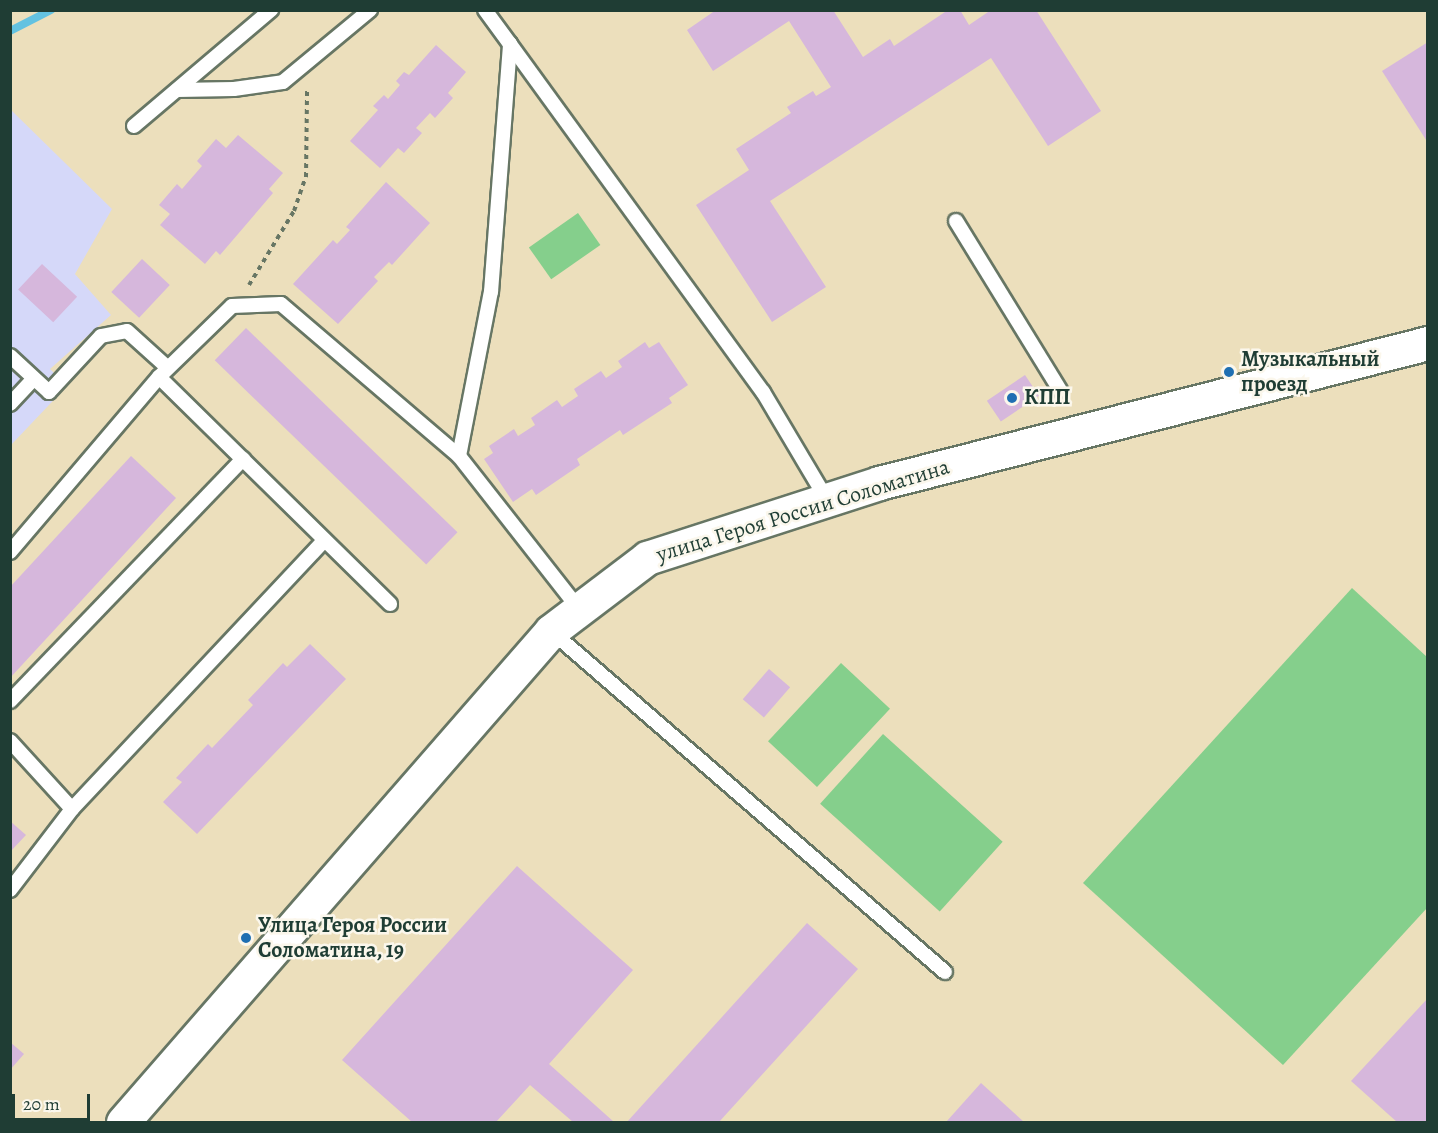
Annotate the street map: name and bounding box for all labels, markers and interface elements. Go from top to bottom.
place label: Музыкальный проезд [1241,346,1380,398]
marker: Музыкальный проезд [1222,365,1236,379]
place label: КПП [1024,385,1070,411]
marker: КПП [1005,391,1019,405]
street label: улица Героя России Соломатина [653,454,953,568]
place label: Улица Героя России Соломатина, 19 [258,912,447,963]
marker: Улица Героя России Соломатина, 19 [239,931,253,945]
scale bar [15,1082,93,1120]
text: 20 m [23,1092,60,1116]

